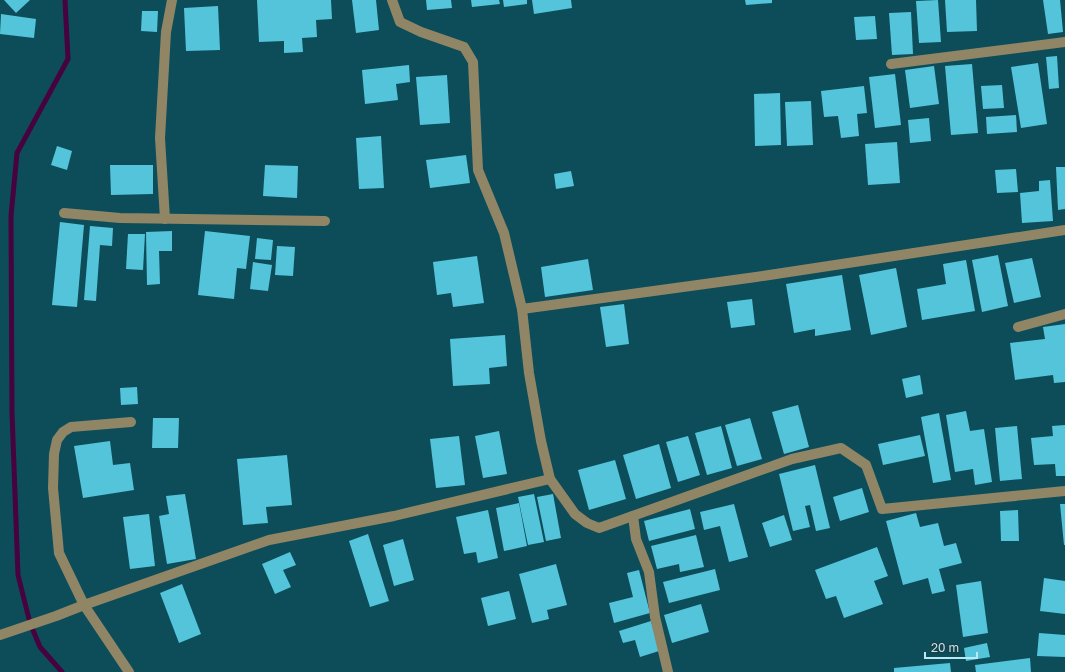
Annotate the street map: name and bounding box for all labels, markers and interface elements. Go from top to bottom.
scale bar [925,634,977,660]
text: 20 m [931,640,959,655]

